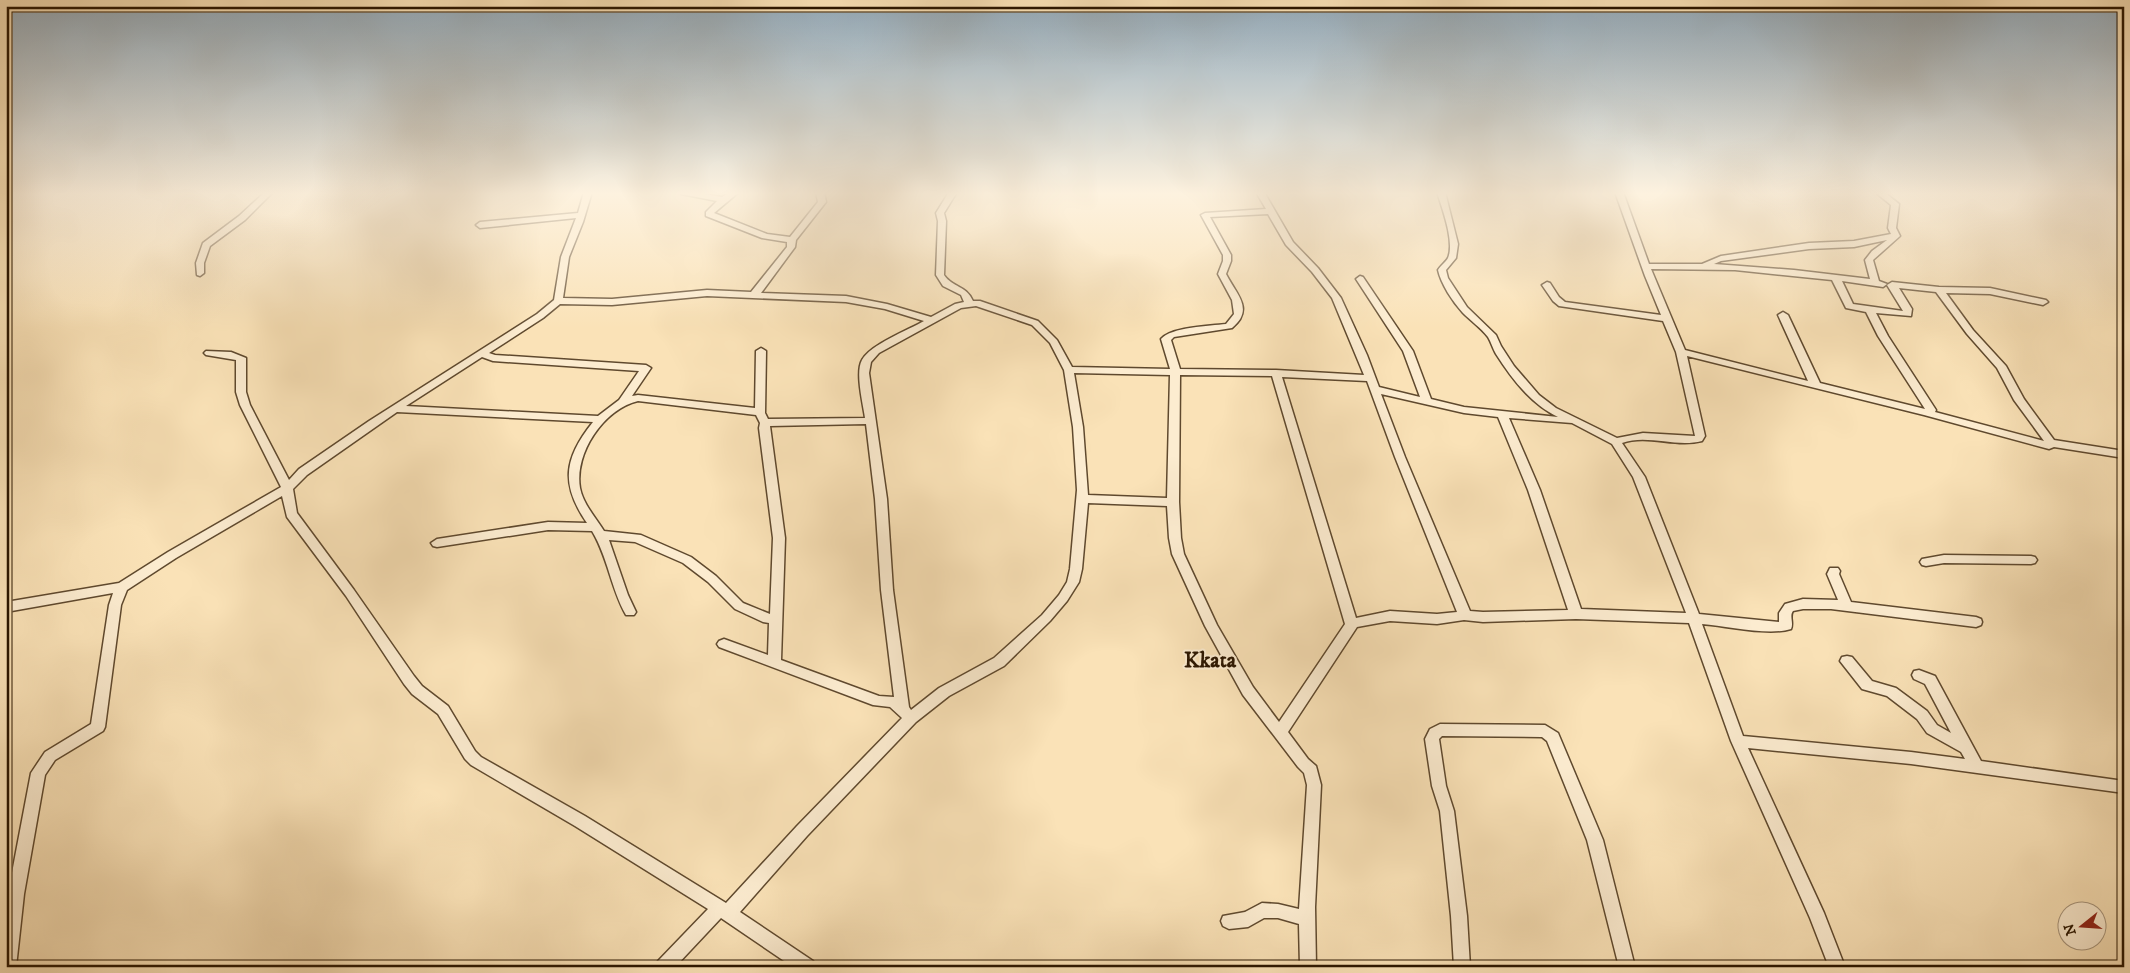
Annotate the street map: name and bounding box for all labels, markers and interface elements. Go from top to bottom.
district label: Kkata [1184,647,1237,674]
north arrow [2058,900,2108,950]
text: N [2060,921,2081,938]

